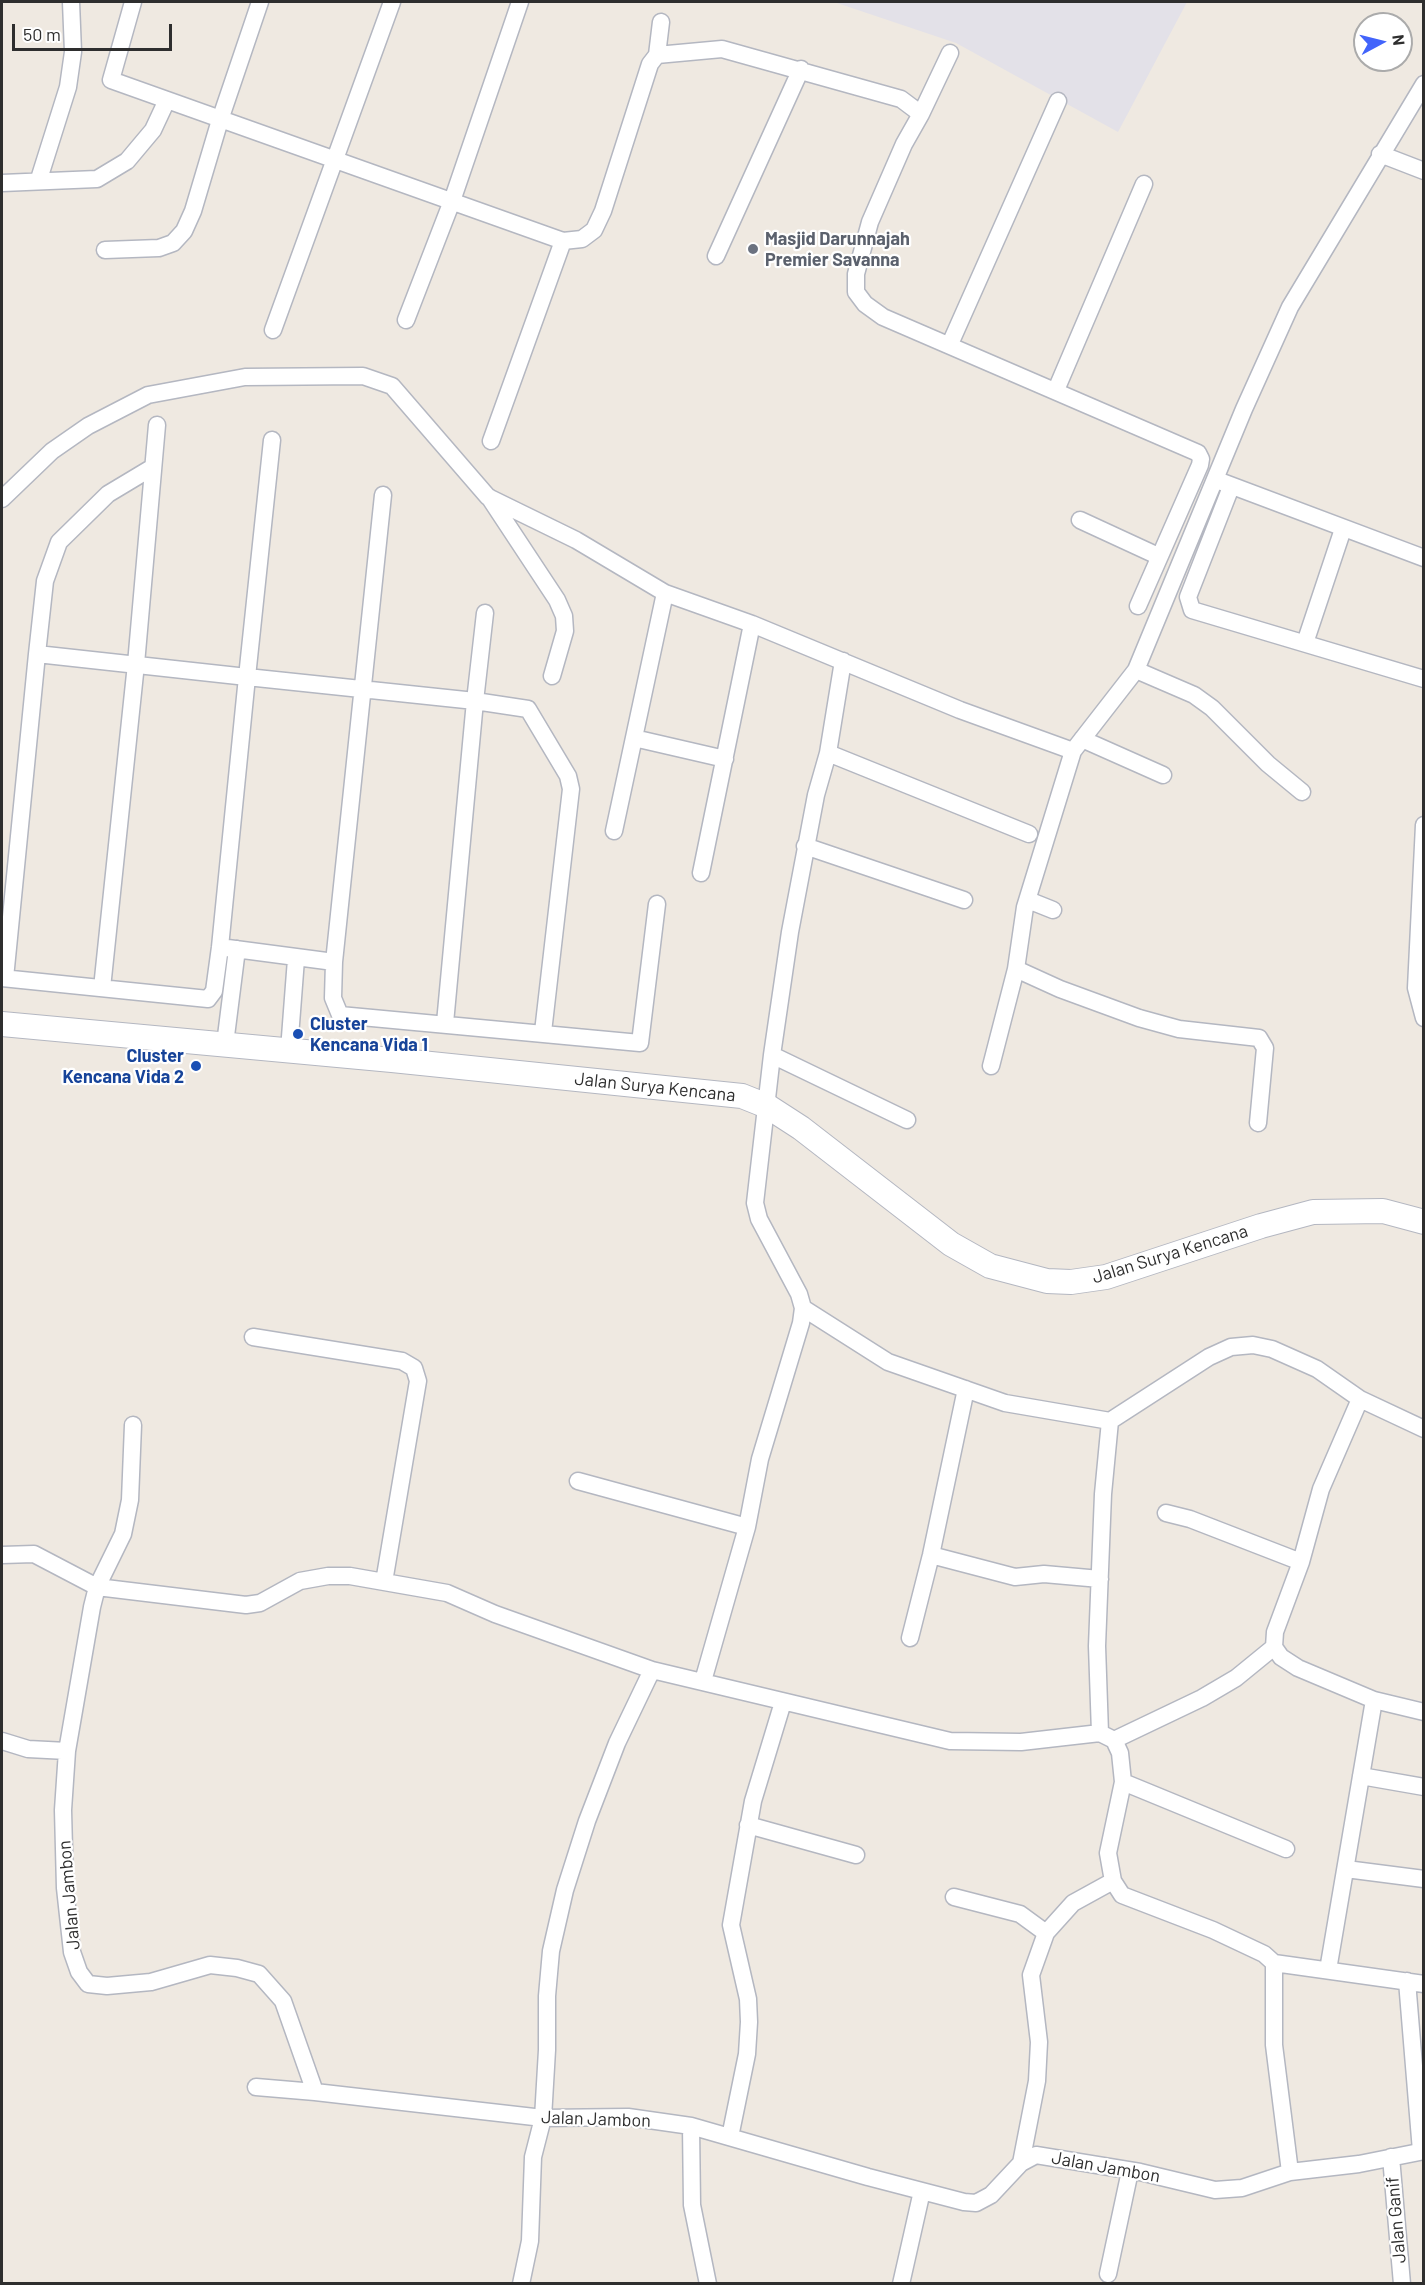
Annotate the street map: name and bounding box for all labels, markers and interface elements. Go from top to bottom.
scale bar [15,12,176,50]
north arrow [1353,12,1413,72]
text: 50 m [23,23,61,45]
text: N [1389,34,1409,46]
place label: Masjid Darunnajah Premier Savanna [765,228,910,270]
marker: Masjid Darunnajah Premier Savanna [746,242,760,256]
place label: Cluster Kencana Vida 1 [310,1013,428,1056]
marker: Cluster Kencana Vida 1 [291,1027,305,1041]
place label: Cluster Kencana Vida 2 [62,1045,184,1088]
marker: Cluster Kencana Vida 2 [189,1059,203,1073]
street label: Jalan Surya Kencana [573,1068,737,1106]
street label: Jalan Surya Kencana [1090,1220,1250,1288]
street label: Jalan Jambon [53,1839,85,1951]
street label: Jalan Jambon [541,2106,651,2132]
street label: Jalan Jambon [1050,2147,1162,2187]
street label: Jalan Ganif [1381,2176,1411,2264]

